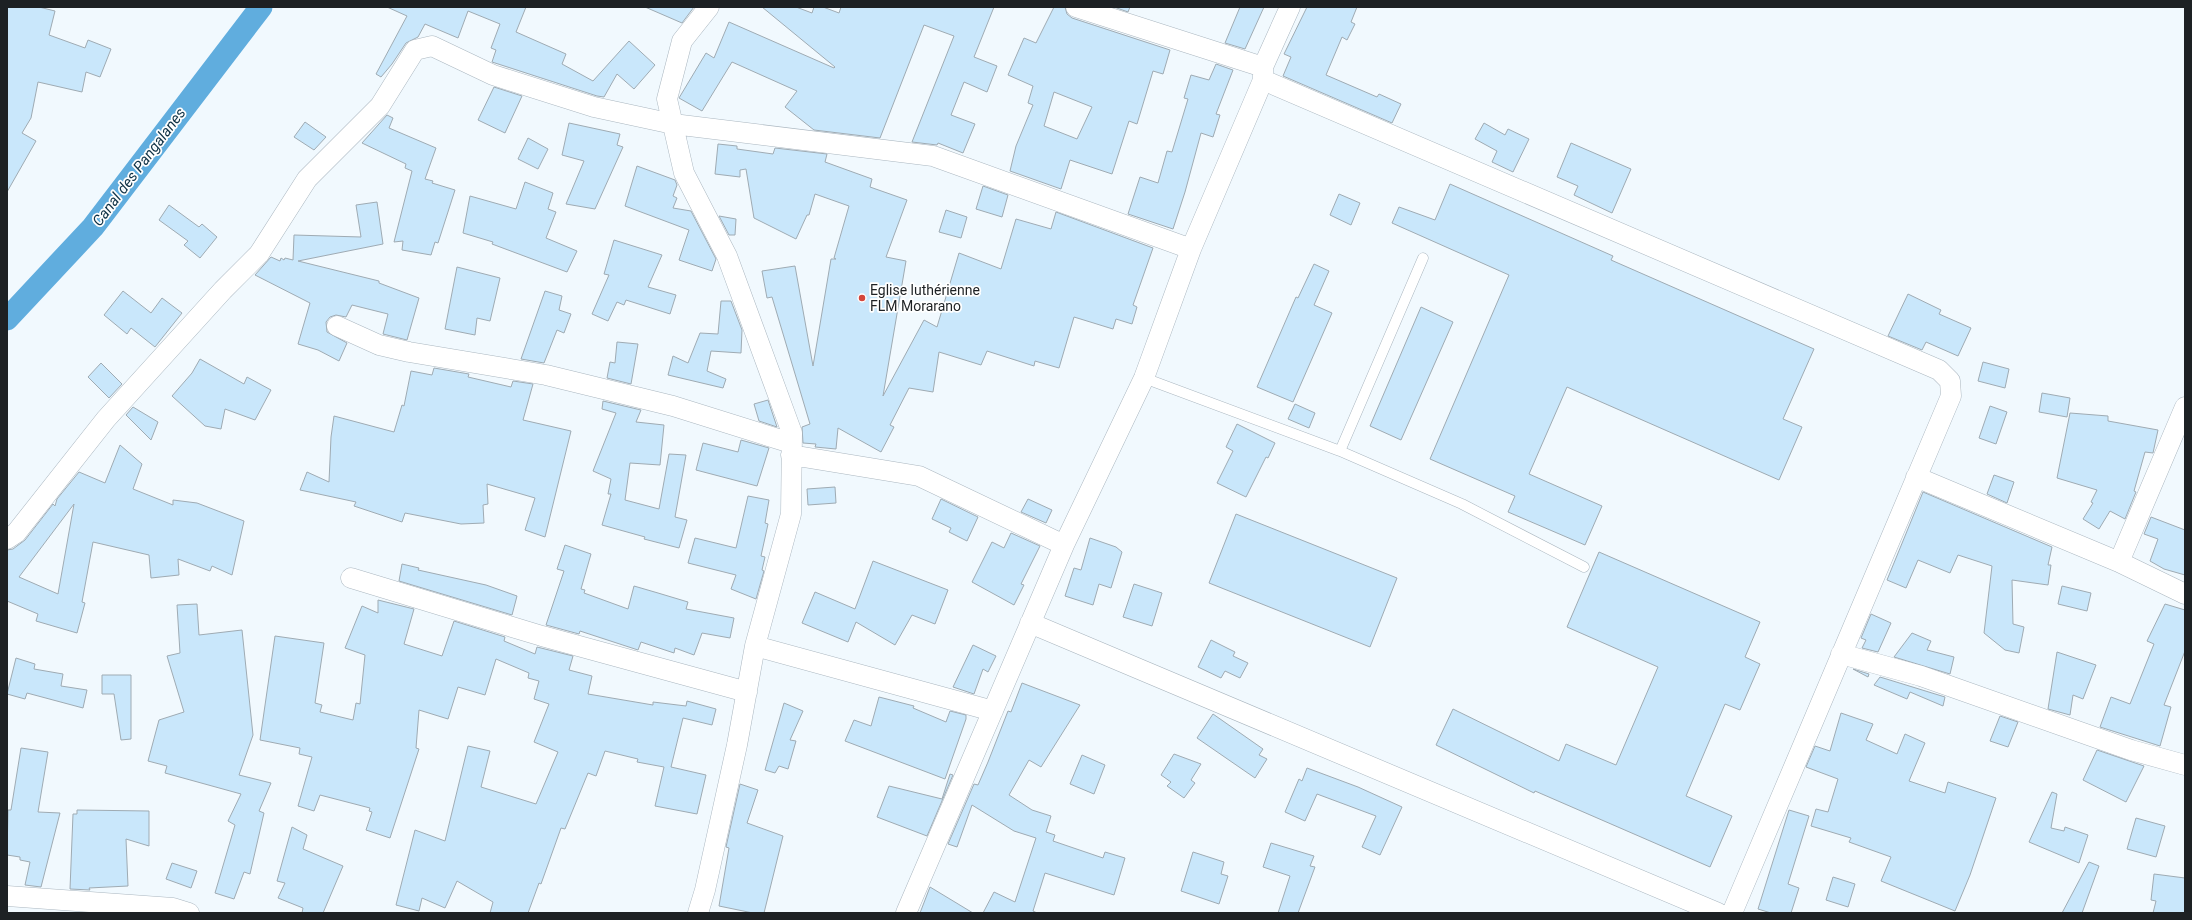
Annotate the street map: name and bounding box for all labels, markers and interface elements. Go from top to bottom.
water label: Canal des Pangalanes [89,104,189,230]
place label: Eglise luthérienne FLM Morarano [870,282,980,314]
marker: Eglise luthérienne FLM Morarano [857,293,867,303]

